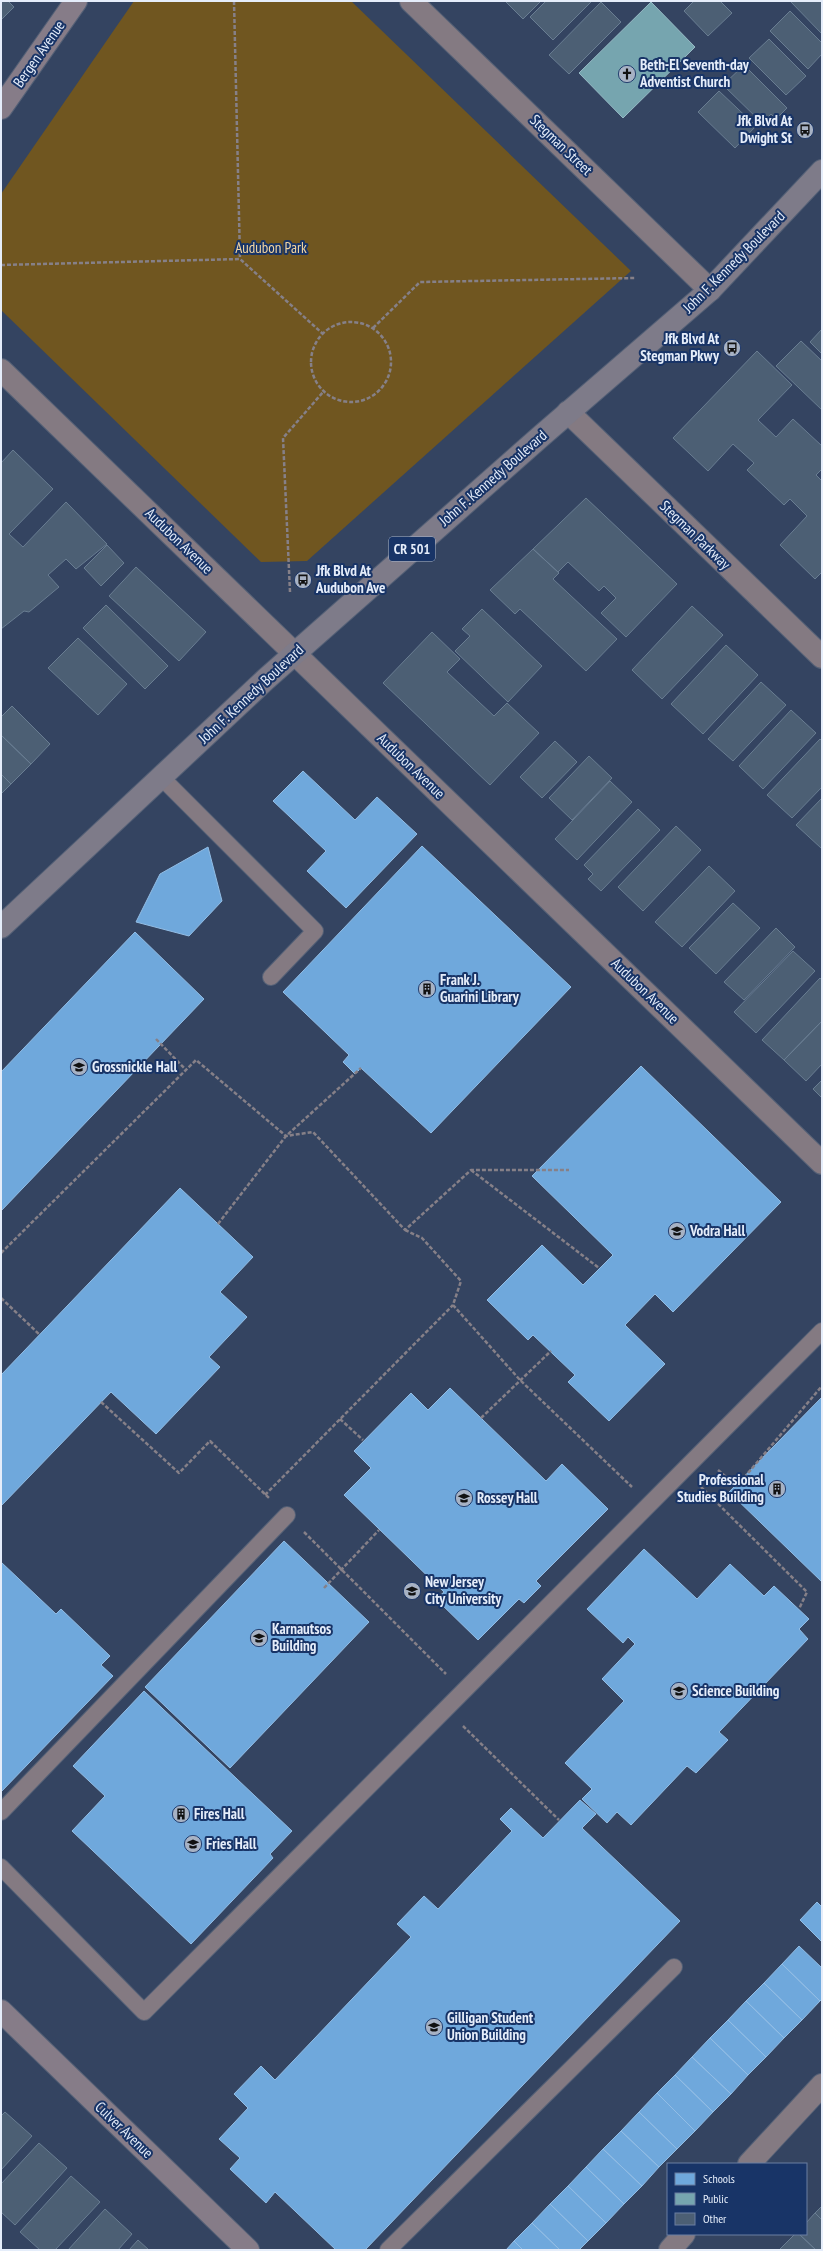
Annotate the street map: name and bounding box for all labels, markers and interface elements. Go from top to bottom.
street label: Bergen Avenue [9,17,69,91]
place label: Beth-El Seventh-day Adventist Church [639,55,750,91]
church icon: Beth-El Seventh-day Adventist Church [617,64,637,84]
street label: Stegman Street [526,110,597,179]
place label: Jfk Blvd At Dwight St [736,111,793,147]
bus stop icon: Jfk Blvd At Dwight St [795,120,815,140]
street label: John F. Kennedy Boulevard [678,207,789,317]
park label: Audubon Park [235,238,307,257]
place label: Jfk Blvd At Stegman Pkwy [640,329,720,365]
bus stop icon: Jfk Blvd At Stegman Pkwy [722,338,742,358]
street label: John F. Kennedy Boulevard [434,426,550,530]
street label: Stegman Parkway [656,496,735,573]
street label: Audubon Avenue [141,504,217,578]
road number: CR 501 [389,537,435,561]
place label: Jfk Blvd At Audubon Ave [315,561,385,597]
bus stop icon: Jfk Blvd At Audubon Ave [293,570,313,590]
street label: John F. Kennedy Boulevard [193,640,307,748]
street label: Audubon Avenue [373,729,449,803]
street label: Audubon Avenue [607,954,683,1028]
place label: Frank J. Guarini Library [440,970,520,1006]
building icon: Frank J. Guarini Library [417,979,437,999]
school or university icon: Grossnickle Hall [69,1057,89,1077]
place label: Grossnickle Hall [92,1057,178,1076]
school or university icon: Vodra Hall [667,1221,687,1241]
place label: Vodra Hall [689,1221,745,1240]
place label: Professional Studies Building [677,1470,764,1506]
building icon: Professional Studies Building [767,1479,787,1499]
school or university icon: Rossey Hall [454,1488,474,1508]
place label: Rossey Hall [477,1488,538,1507]
place label: New Jersey City University [425,1572,502,1608]
school or university icon: New Jersey City University [402,1581,422,1601]
place label: Karnautsos Building [272,1619,331,1655]
school or university icon: Karnautsos Building [249,1628,269,1648]
school or university icon: Science Building [669,1681,689,1701]
place label: Science Building [692,1681,780,1700]
building icon: Fires Hall [171,1804,191,1824]
place label: Fires Hall [194,1804,245,1823]
school or university icon: Fries Hall [183,1834,203,1854]
place label: Fries Hall [206,1834,257,1853]
place label: Gilligan Student Union Building [447,2008,534,2044]
school or university icon: Gilligan Student Union Building [424,2017,444,2037]
street label: Culver Avenue [91,2097,157,2162]
legend [667,2163,807,2235]
text: Schools [703,2171,735,2186]
text: Public [703,2191,729,2206]
text: Other [703,2211,727,2226]

